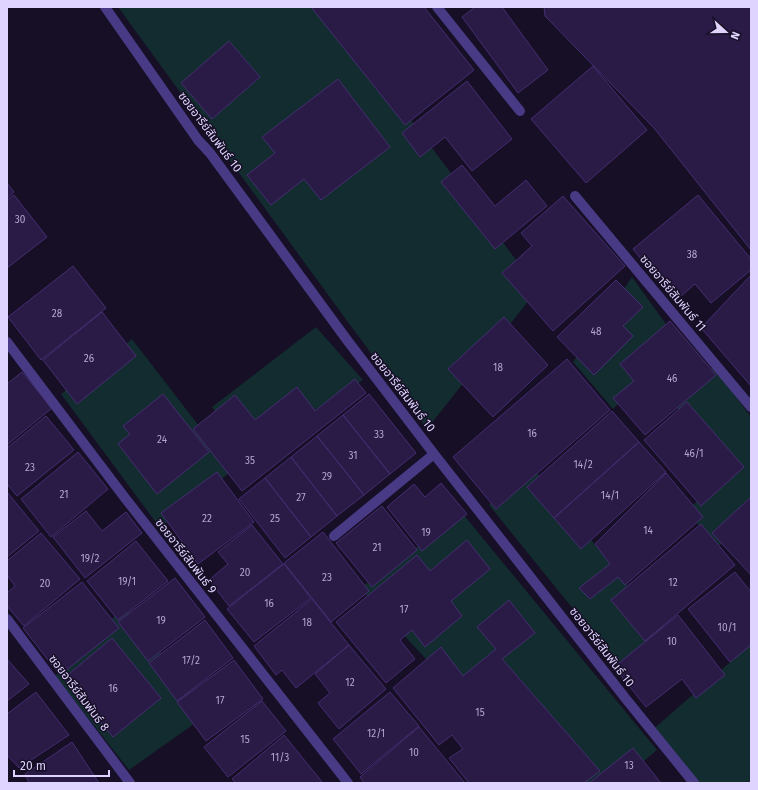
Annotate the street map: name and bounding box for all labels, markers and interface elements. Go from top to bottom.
north arrow [706,12,746,52]
text: N [727,30,742,41]
street label: ซอยอารีย์สัมพันธ์ 10 [175,89,245,175]
house number: 30 [15,214,26,226]
house number: 38 [687,249,698,261]
street label: ซอยอารีย์สัมพันธ์ 11 [637,252,709,334]
house number: 28 [52,308,63,320]
house number: 48 [591,326,602,338]
street label: ซอยอารีย์สัมพันธ์ 10 [368,349,439,435]
house number: 26 [84,353,94,365]
house number: 18 [493,362,503,374]
house number: 46 [667,373,677,385]
house number: 16 [527,428,537,440]
house number: 33 [374,429,384,441]
house number: 24 [157,434,168,446]
house number: 46/1 [684,448,704,460]
house number: 31 [348,450,358,462]
house number: 35 [245,455,255,467]
house number: 14/2 [573,459,593,471]
house number: 23 [25,462,35,474]
house number: 29 [322,471,332,483]
house number: 21 [59,489,69,501]
house number: 14/1 [601,490,619,502]
house number: 27 [296,492,306,504]
house number: 22 [202,513,212,525]
house number: 25 [270,513,280,525]
street label: ซอยอารีย์สัมพันธ์ 9 [152,516,220,596]
house number: 14 [643,525,654,537]
house number: 19 [421,527,431,539]
house number: 21 [372,542,382,554]
house number: 19/2 [81,553,100,565]
house number: 20 [240,567,251,579]
house number: 23 [322,572,332,584]
house number: 19/1 [118,576,136,588]
house number: 12 [668,577,678,589]
house number: 20 [40,578,51,590]
house number: 16 [264,598,274,610]
house number: 17 [400,604,409,616]
street label: ซอยอารีย์สัมพันธ์ 10 [567,604,638,690]
house number: 19 [156,615,166,627]
house number: 18 [302,617,312,629]
house number: 10/1 [718,622,736,634]
house number: 10 [667,636,677,648]
street label: ซอยอารีย์สัมพันธ์ 8 [46,652,112,734]
house number: 17/2 [182,655,200,667]
house number: 12 [345,677,355,689]
house number: 16 [108,683,118,695]
house number: 17 [216,695,225,707]
house number: 15 [475,707,485,719]
house number: 12/1 [367,728,385,740]
house number: 15 [240,734,250,746]
house number: 10 [409,747,419,759]
scale bar [14,752,109,778]
house number: 11/3 [271,752,289,764]
text: 20 m [20,759,46,773]
house number: 13 [624,760,634,772]

